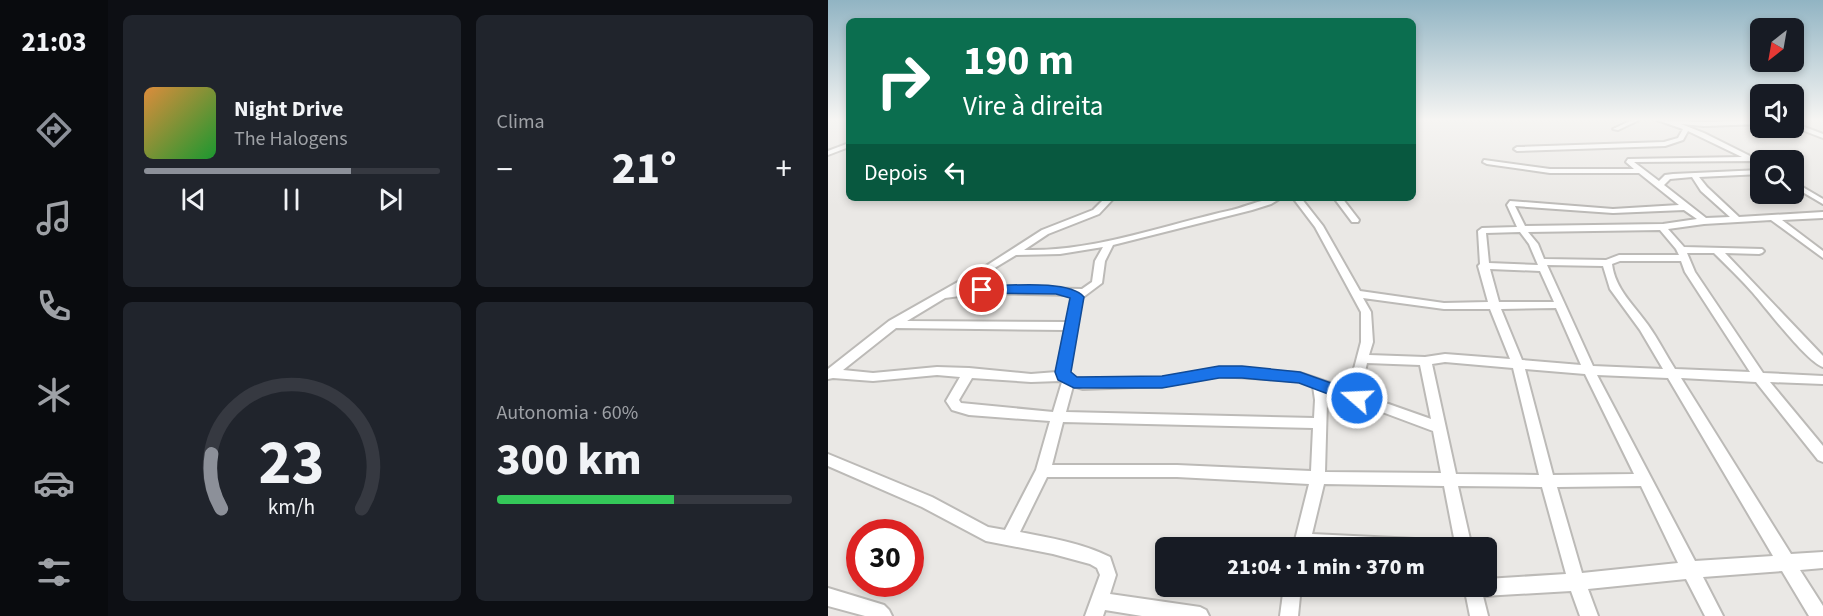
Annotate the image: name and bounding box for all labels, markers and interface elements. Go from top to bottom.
north arrow [1750,18,1804,72]
map controls [1750,18,1804,204]
text: 21:03 [21,23,87,62]
text: 190 m [963,31,1074,91]
icon: right [864,42,942,120]
button: sound [1750,84,1804,138]
text: Vire à direita [963,87,1103,126]
text: Night Drive [234,93,343,125]
text: Clima [497,108,545,136]
icon: directions [33,109,75,151]
text: The Halogens [234,125,348,153]
text: 21° [612,137,677,201]
text: − [497,146,513,193]
text: + [776,146,792,193]
button: search [1750,150,1804,204]
icon: left [939,156,972,189]
text: Depois [864,157,927,189]
icon: previous [177,183,210,216]
icon: pause [275,183,308,216]
icon: next [374,183,407,216]
icon: music [33,197,75,239]
pin [956,264,1007,315]
icon: arrive [965,273,998,306]
icon: phone [33,285,75,327]
position arrow [1325,366,1389,430]
icon: climate [33,374,75,416]
text: Autonomia · 60% [497,399,638,427]
text: 23 [259,419,325,508]
text: 300 km [497,428,642,492]
icon: car [33,462,75,504]
text: km/h [268,492,316,523]
speed limit sign: 30 [846,519,924,597]
icon: filters [33,551,75,593]
text: 21:04 · 1 min · 370 m [1227,551,1425,583]

